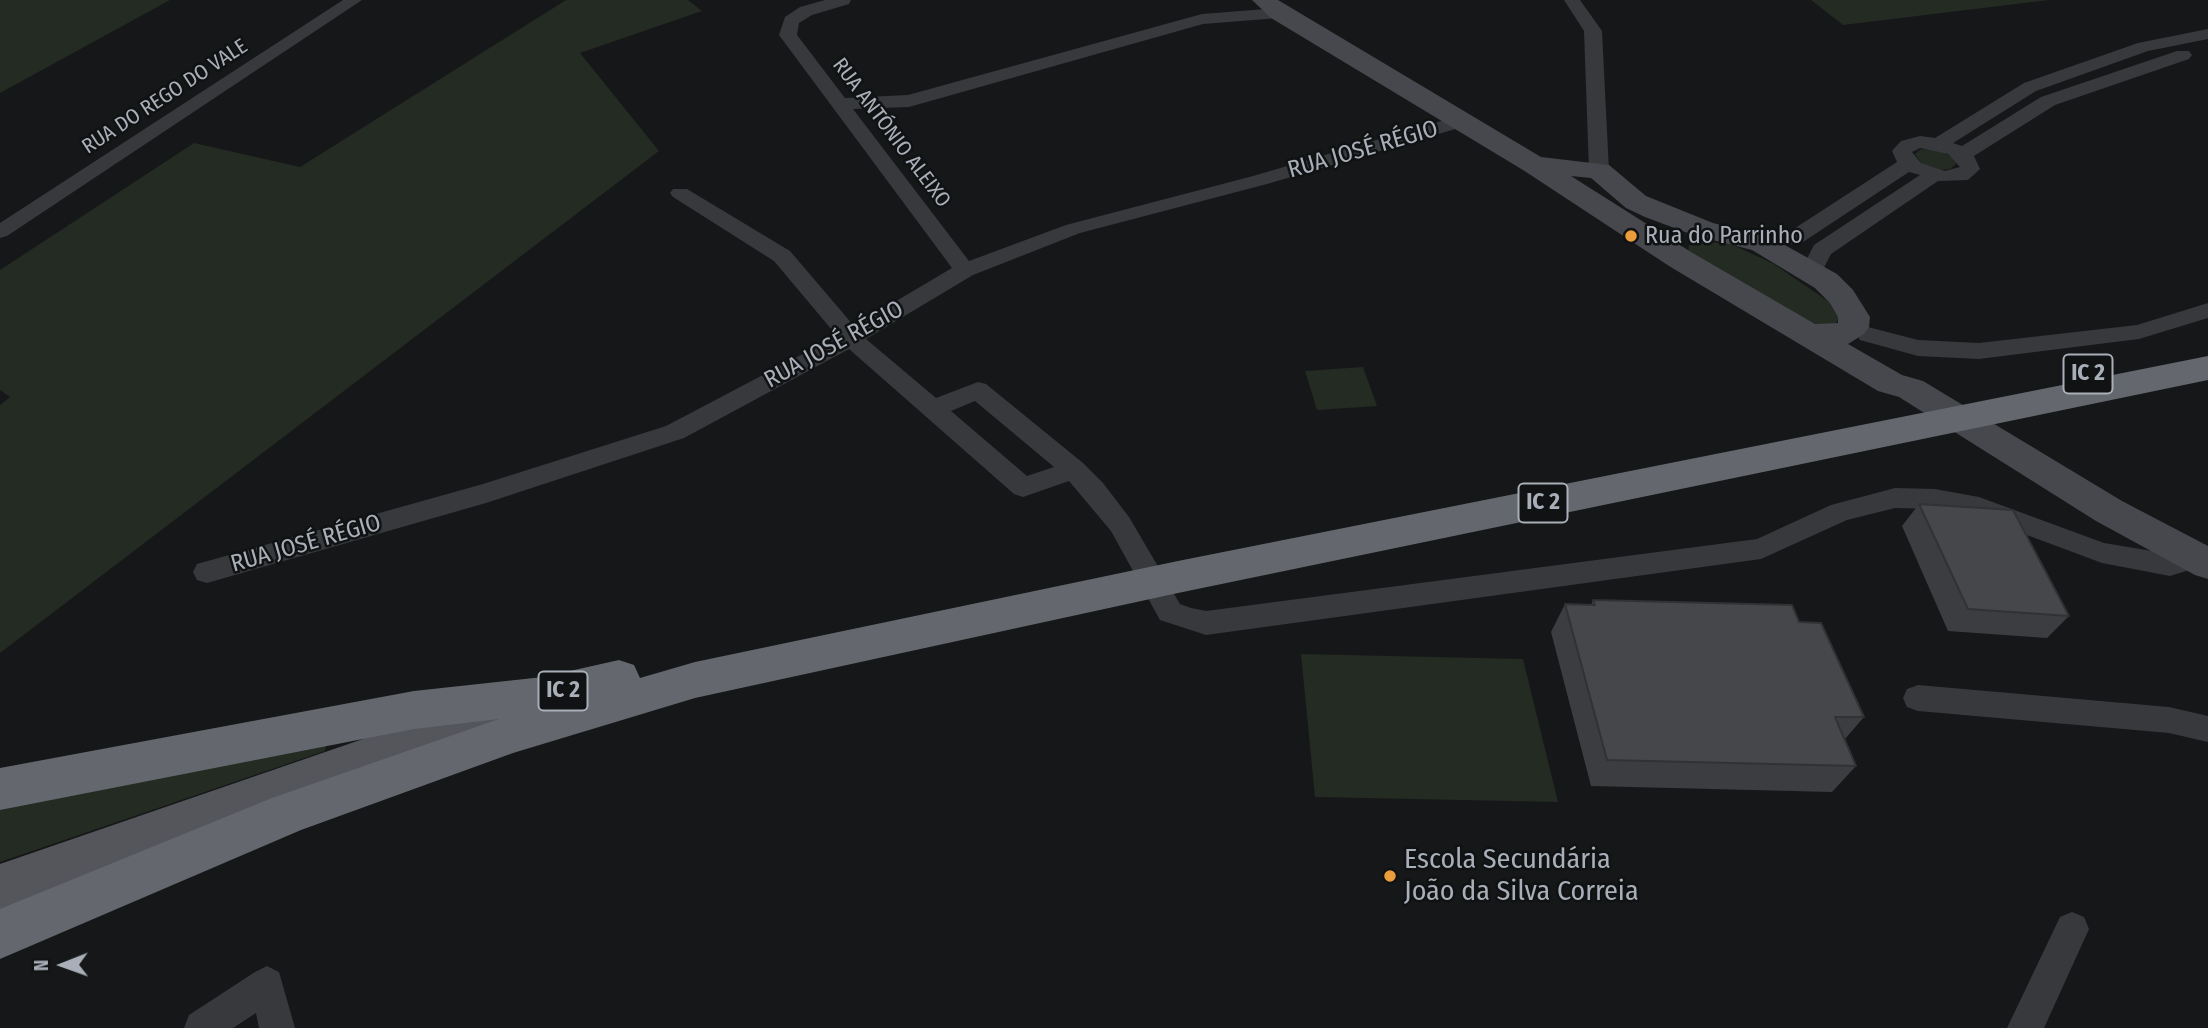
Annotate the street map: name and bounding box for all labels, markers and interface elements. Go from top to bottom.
street label: RUA DO REGO DO VALE [78,34,252,160]
street label: RUA ANTÓNIO ALEIXO [827,53,955,213]
street label: RUA JOSÉ RÉGIO [1285,115,1441,185]
place label: Rua do Parrinho [1645,222,1803,250]
marker: Rua do Parrinho [1623,228,1639,244]
street label: RUA JOSÉ RÉGIO [759,295,909,395]
road number: IC 2 [2064,354,2112,394]
road number: IC 2 [1518,484,1568,523]
street label: RUA JOSÉ RÉGIO [228,509,384,579]
road number: IC 2 [538,671,588,710]
place label: Escola Secundária João da Silva Correia [1404,843,1639,909]
marker: Escola Secundária João da Silva Correia [1382,868,1398,884]
north arrow [28,930,98,1000]
text: N [30,959,53,971]

